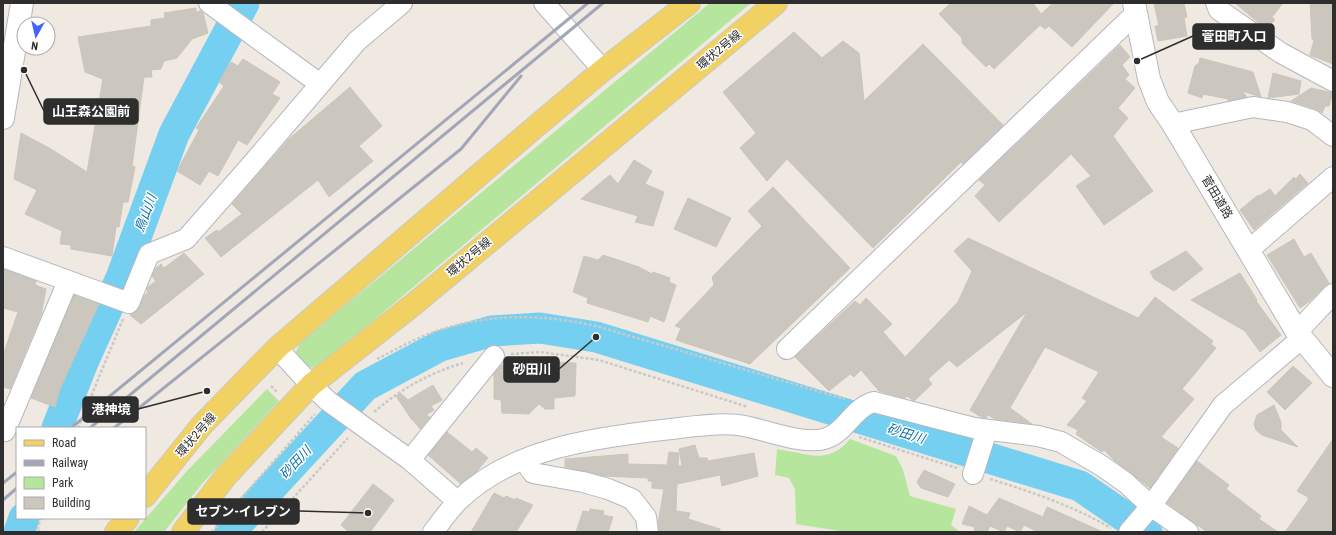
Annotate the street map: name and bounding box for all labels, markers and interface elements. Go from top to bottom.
north arrow [16,16,56,56]
callout: 菅田町入口 [1193,24,1274,49]
street label: 環状2号線 [694,27,744,73]
text: 菅田町入口 [1201,29,1267,44]
text: N [30,38,39,52]
callout: 山王森公園前 [44,99,138,124]
text: 山王森公園前 [52,104,130,119]
street label: 菅田道路 [1199,173,1235,221]
water label: 鳥山川 [132,190,160,234]
street label: 環状2号線 [444,234,494,280]
callout: 砂田川 [504,357,559,382]
text: 砂田川 [512,362,552,377]
callout: 港神境 [83,397,138,422]
text: 港神境 [91,402,131,417]
street label: 環状2号線 [173,410,219,460]
water label: 砂田川 [885,421,929,447]
legend [16,427,146,519]
text: Road [52,436,76,450]
water label: 砂田川 [277,442,316,482]
text: Railway [52,456,88,470]
text: Park [52,476,74,490]
text: Building [52,496,90,510]
callout: セブン-イレブン [188,499,299,524]
text: セブン-イレブン [195,504,291,519]

